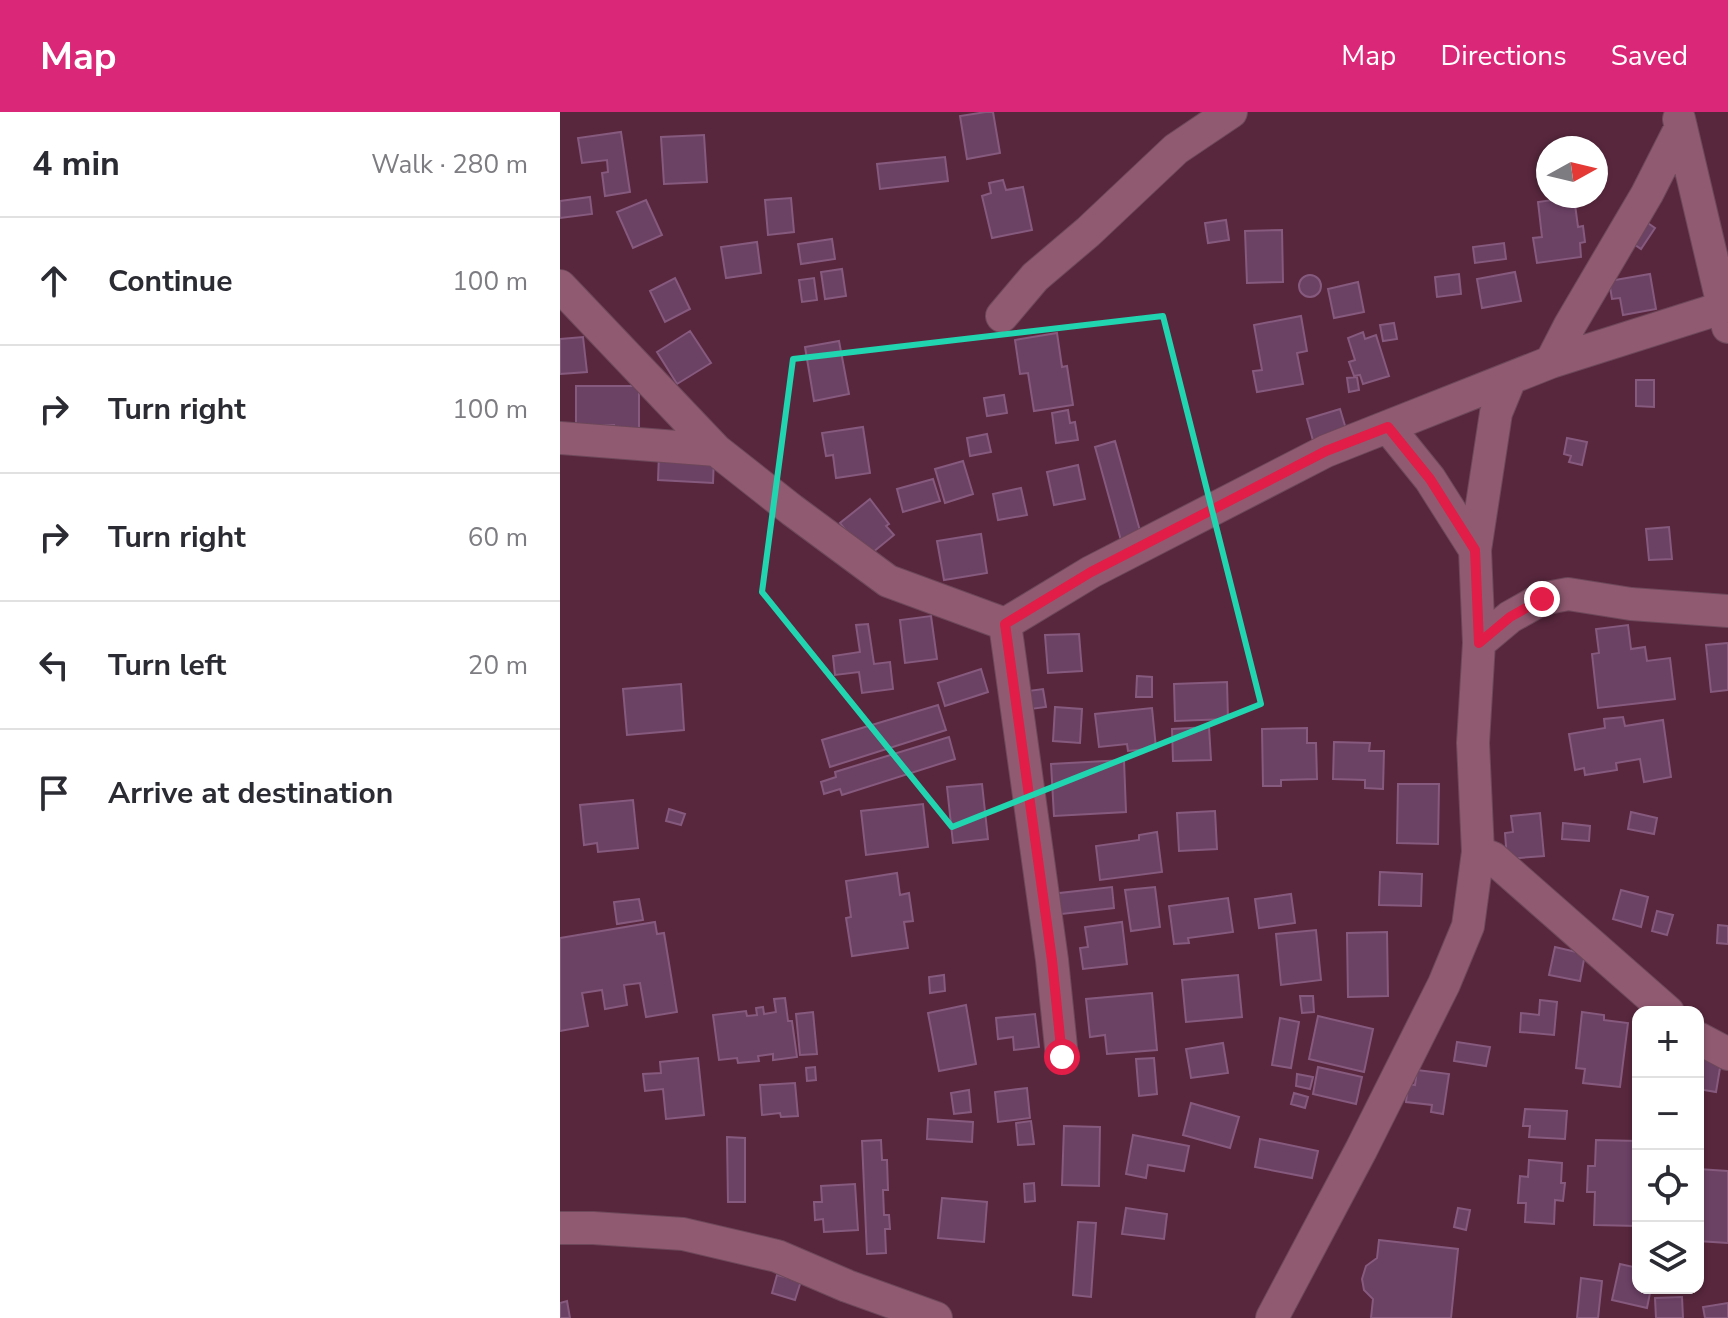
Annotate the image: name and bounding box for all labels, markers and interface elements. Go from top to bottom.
text: Map [40,31,117,82]
text: Map [1341,37,1396,75]
text: Directions [1440,37,1567,75]
text: Saved [1611,37,1688,75]
north arrow [1536,136,1608,208]
text: 4 min [32,141,120,187]
text: Walk · 280 m [371,147,528,182]
icon: ahead [32,259,76,303]
text: Continue [108,261,233,302]
text: 100 m [452,264,528,299]
icon: right [32,387,76,431]
text: Turn right [108,389,246,430]
text: 100 m [452,392,528,427]
icon: right [32,515,76,559]
text: Turn right [108,517,246,558]
text: 60 m [468,520,528,555]
route end [1524,581,1560,617]
icon: left [32,643,76,687]
text: Turn left [108,645,226,686]
text: 20 m [468,648,528,683]
icon: arrive [32,771,76,815]
text: Arrive at destination [108,773,393,814]
map controls [1632,1006,1704,1294]
button: + [1632,1006,1704,1078]
route start [1044,1039,1080,1075]
button: − [1632,1078,1704,1150]
button: locate [1632,1150,1704,1222]
button: layers [1632,1222,1704,1294]

